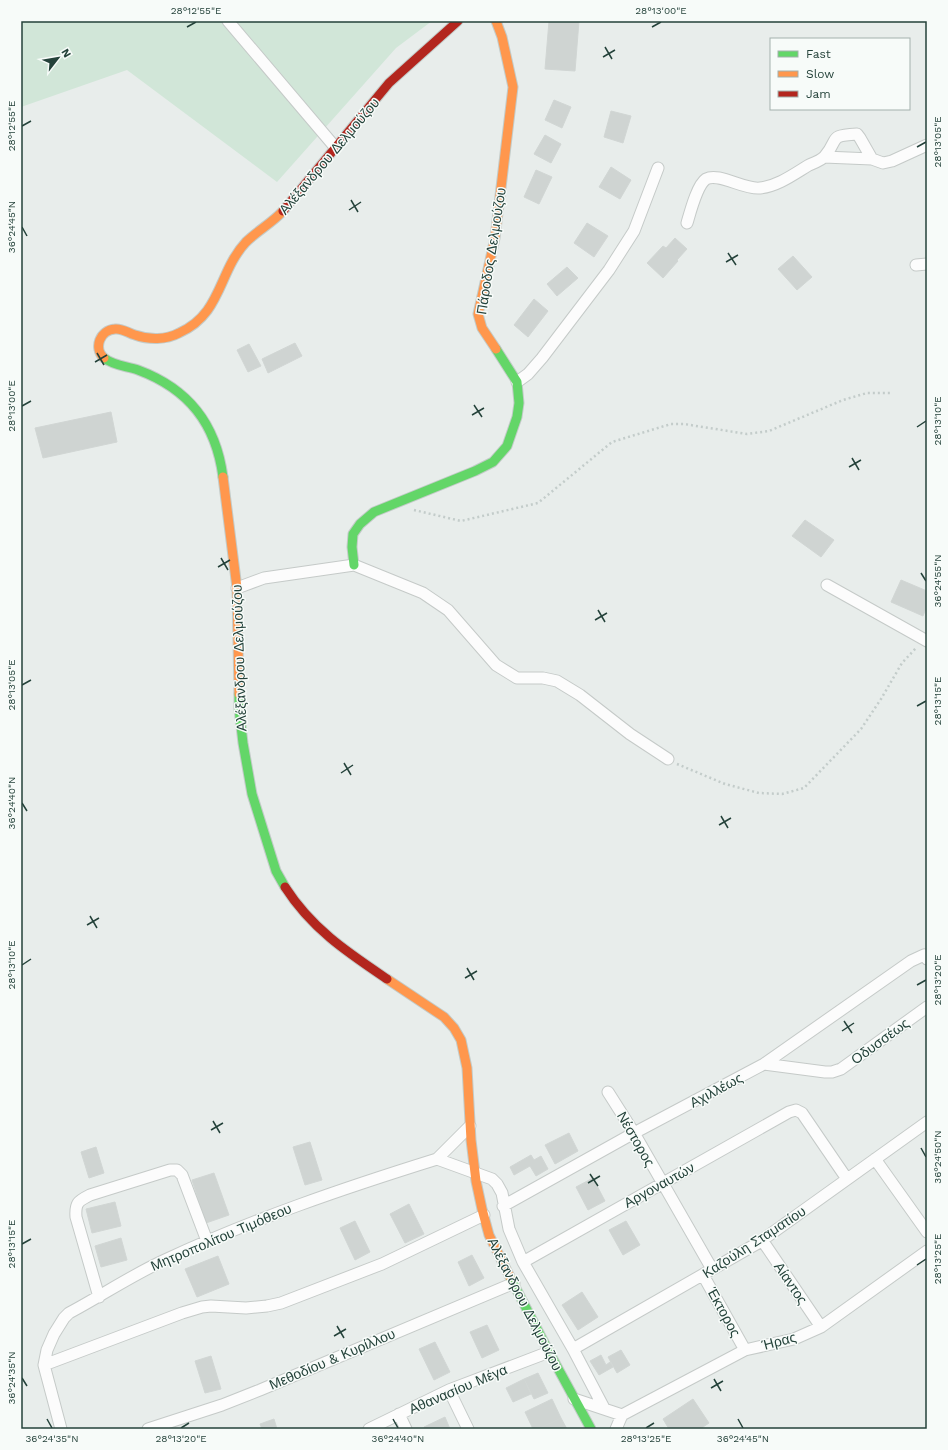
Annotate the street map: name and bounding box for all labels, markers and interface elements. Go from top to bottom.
text: 28°12'55"E [171,5,221,16]
text: 28°13'00"E [635,5,687,16]
north arrow [38,38,78,78]
legend [770,38,910,110]
text: N [58,46,74,60]
text: Fast [806,47,831,61]
text: Slow [806,67,834,81]
text: Jam [806,87,831,101]
street label: Αλέξανδρου Δελμούζου [276,95,382,217]
text: 28°12'55"E [6,101,17,151]
text: 28°13'05"E [932,116,943,168]
street label: Πάροδος Δελμούζου [473,186,509,316]
text: 36°24'45"N [6,201,17,253]
text: 28°13'00"E [6,380,17,432]
text: 28°13'10"E [932,396,943,446]
text: 36°24'55"N [932,555,943,608]
street label: Αλέξανδρου Δελμούζου [228,584,250,732]
text: 28°13'05"E [6,659,17,711]
text: 28°13'15"E [932,677,943,725]
text: 36°24'40"N [6,777,17,829]
text: 28°13'10"E [6,940,17,990]
text: 28°13'20"E [932,954,943,1006]
street label: Οδυσσέως [848,1015,912,1067]
street label: Αχιλλέως [687,1069,745,1111]
street label: Νέστορος [614,1109,658,1169]
text: 36°24'50"N [932,1130,943,1184]
street label: Αργοναυτών [621,1159,697,1211]
street label: Μητροπολίτου Τιμόθεου [148,1200,294,1274]
street label: Καζούλη Σταματίου [699,1203,809,1281]
text: 28°13'15"E [6,1220,17,1268]
text: 28°13'25"E [932,1234,943,1284]
street label: Αλέξανδρου Δελμούζου [485,1235,565,1373]
street label: Αίαντος [771,1259,811,1307]
street label: Έκτορος [704,1284,744,1340]
street label: Μεθοδίου & Κυρίλλου [267,1325,397,1393]
street label: Ήρας [759,1329,798,1353]
text: 36°24'35"N [6,1351,17,1405]
street label: Αθανασίου Μέγα [406,1361,510,1417]
text: 36°24'35"N [25,1433,79,1444]
text: 28°13'20"E [155,1433,207,1444]
text: 36°24'40"N [372,1433,424,1444]
text: 28°13'25"E [621,1433,671,1444]
text: 36°24'45"N [717,1433,769,1444]

